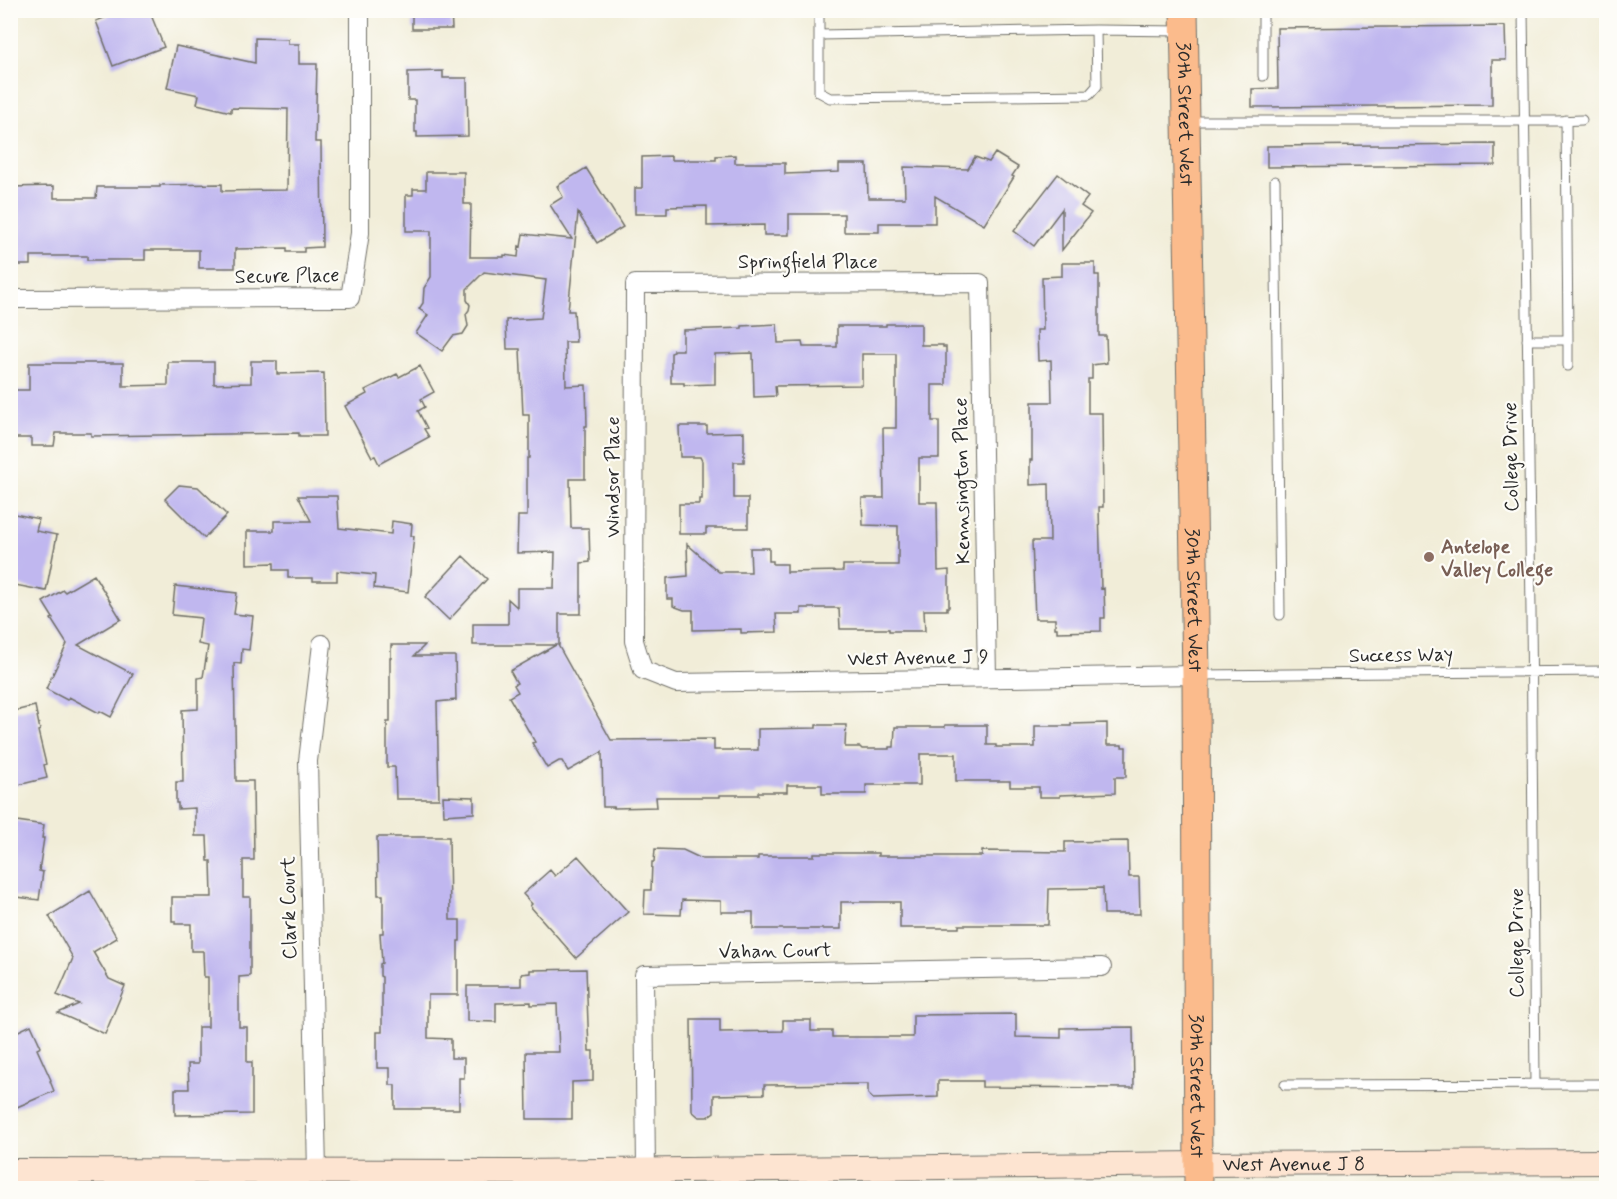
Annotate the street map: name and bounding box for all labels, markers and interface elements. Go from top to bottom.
street label: 30th Street West [1170,41,1199,187]
street label: Springfield Place [738,249,878,278]
street label: Secure Place [234,262,340,291]
street label: Kennsington Place [948,397,978,565]
street label: College Drive [1497,402,1526,512]
street label: Windsor Place [600,416,627,538]
street label: 30th Street West [1178,527,1208,673]
place label: Antelope Valley College [1441,534,1553,586]
marker: Antelope Valley College [1422,550,1436,564]
street label: Success Way [1349,641,1453,670]
street label: West Avenue J 9 [847,644,989,673]
street label: Clark Court [275,856,304,960]
street label: College Drive [1504,888,1531,998]
street label: Vahan Court [718,937,832,966]
street label: 30th Street West [1182,1014,1210,1158]
street label: West Avenue J 8 [1222,1151,1365,1179]

